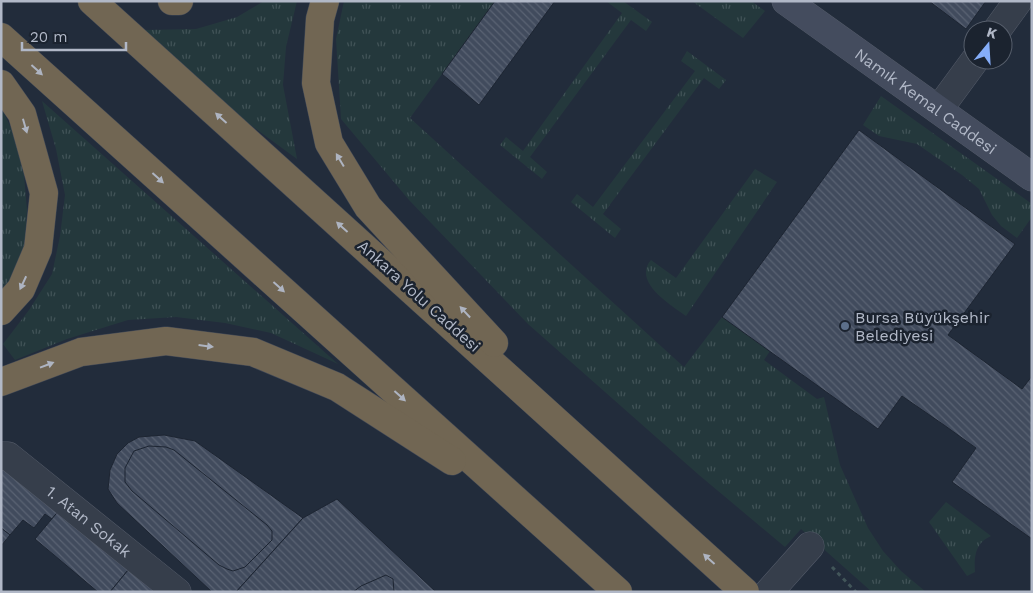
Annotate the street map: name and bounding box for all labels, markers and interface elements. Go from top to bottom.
scale bar [22,20,126,52]
north arrow [963,20,1013,70]
text: K [985,24,999,42]
text: 20 m [30,28,68,46]
street label: Namık Kemal Caddesi [851,44,1000,158]
one-way arrow [31,64,44,75]
one-way arrow [216,112,228,124]
one-way arrow [22,119,30,134]
one-way arrow [335,154,344,167]
one-way arrow [152,172,164,184]
one-way arrow [336,221,348,233]
street label: Ankara Yolu Caddesi [354,236,484,356]
one-way arrow [19,276,27,290]
one-way arrow [272,281,284,293]
one-way arrow [459,306,471,318]
place label: Bursa Büyükşehir Belediyesi [855,308,990,345]
marker: Bursa Büyükşehir Belediyesi [839,320,851,332]
one-way arrow [198,342,214,350]
one-way arrow [40,361,55,369]
one-way arrow [393,390,405,402]
street label: 1. Atan Sokak [43,481,135,561]
one-way arrow [703,553,715,565]

